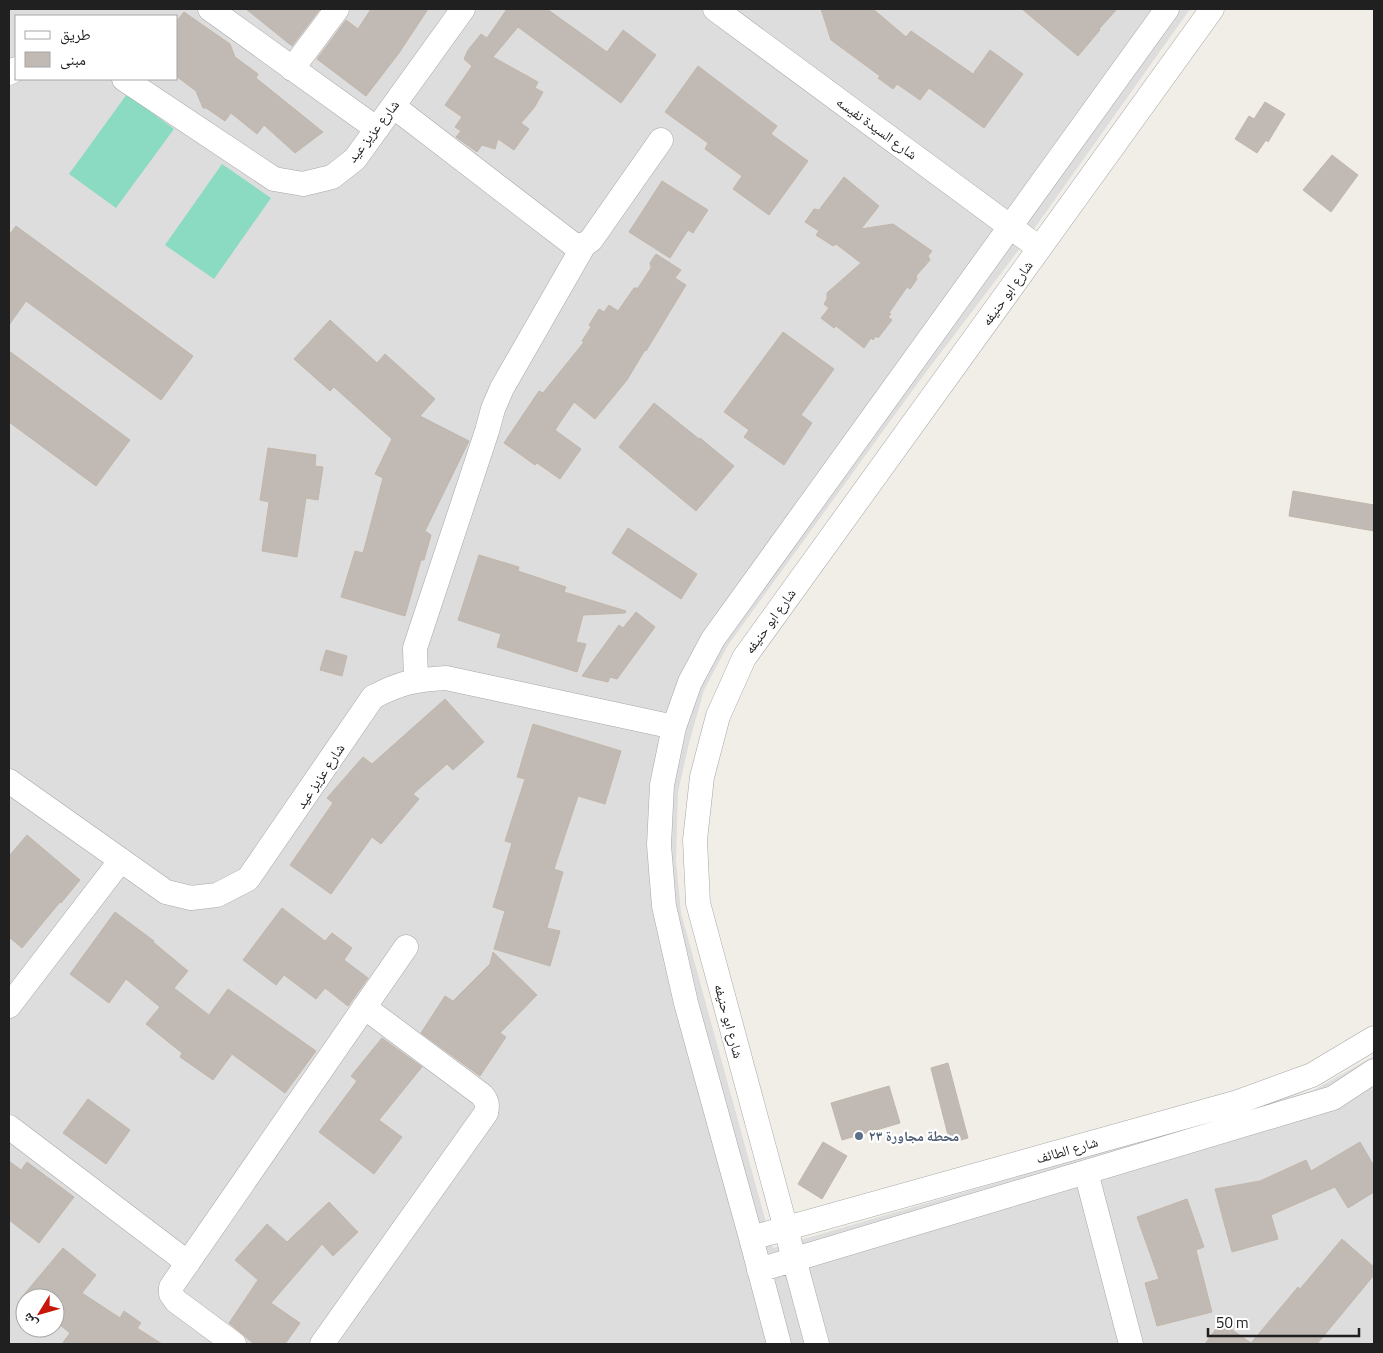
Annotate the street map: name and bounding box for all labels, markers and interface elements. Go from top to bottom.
legend [15,15,178,80]
text: طريق [60,23,91,46]
text: مبنى [60,48,86,71]
street label: شارع السيدة نفيسه [832,91,922,164]
street label: شارع عزيز عيد [341,95,404,167]
street label: شارع ابو حنيفه [976,256,1038,330]
street label: شارع ابو حنيفه [739,584,801,658]
street label: شارع عزيز عيد [290,739,349,813]
street label: شارع ابو حنيفه [709,981,749,1060]
place label: محطة مجاورة ٢٣ [869,1125,959,1146]
marker: محطة مجاورة ٢٣ [853,1130,865,1142]
street label: شارع الطائف [1033,1131,1100,1168]
north arrow [15,1288,65,1338]
scale bar [1208,1306,1359,1338]
text: ش [16,1309,42,1333]
text: 50 m [1216,1311,1249,1334]

